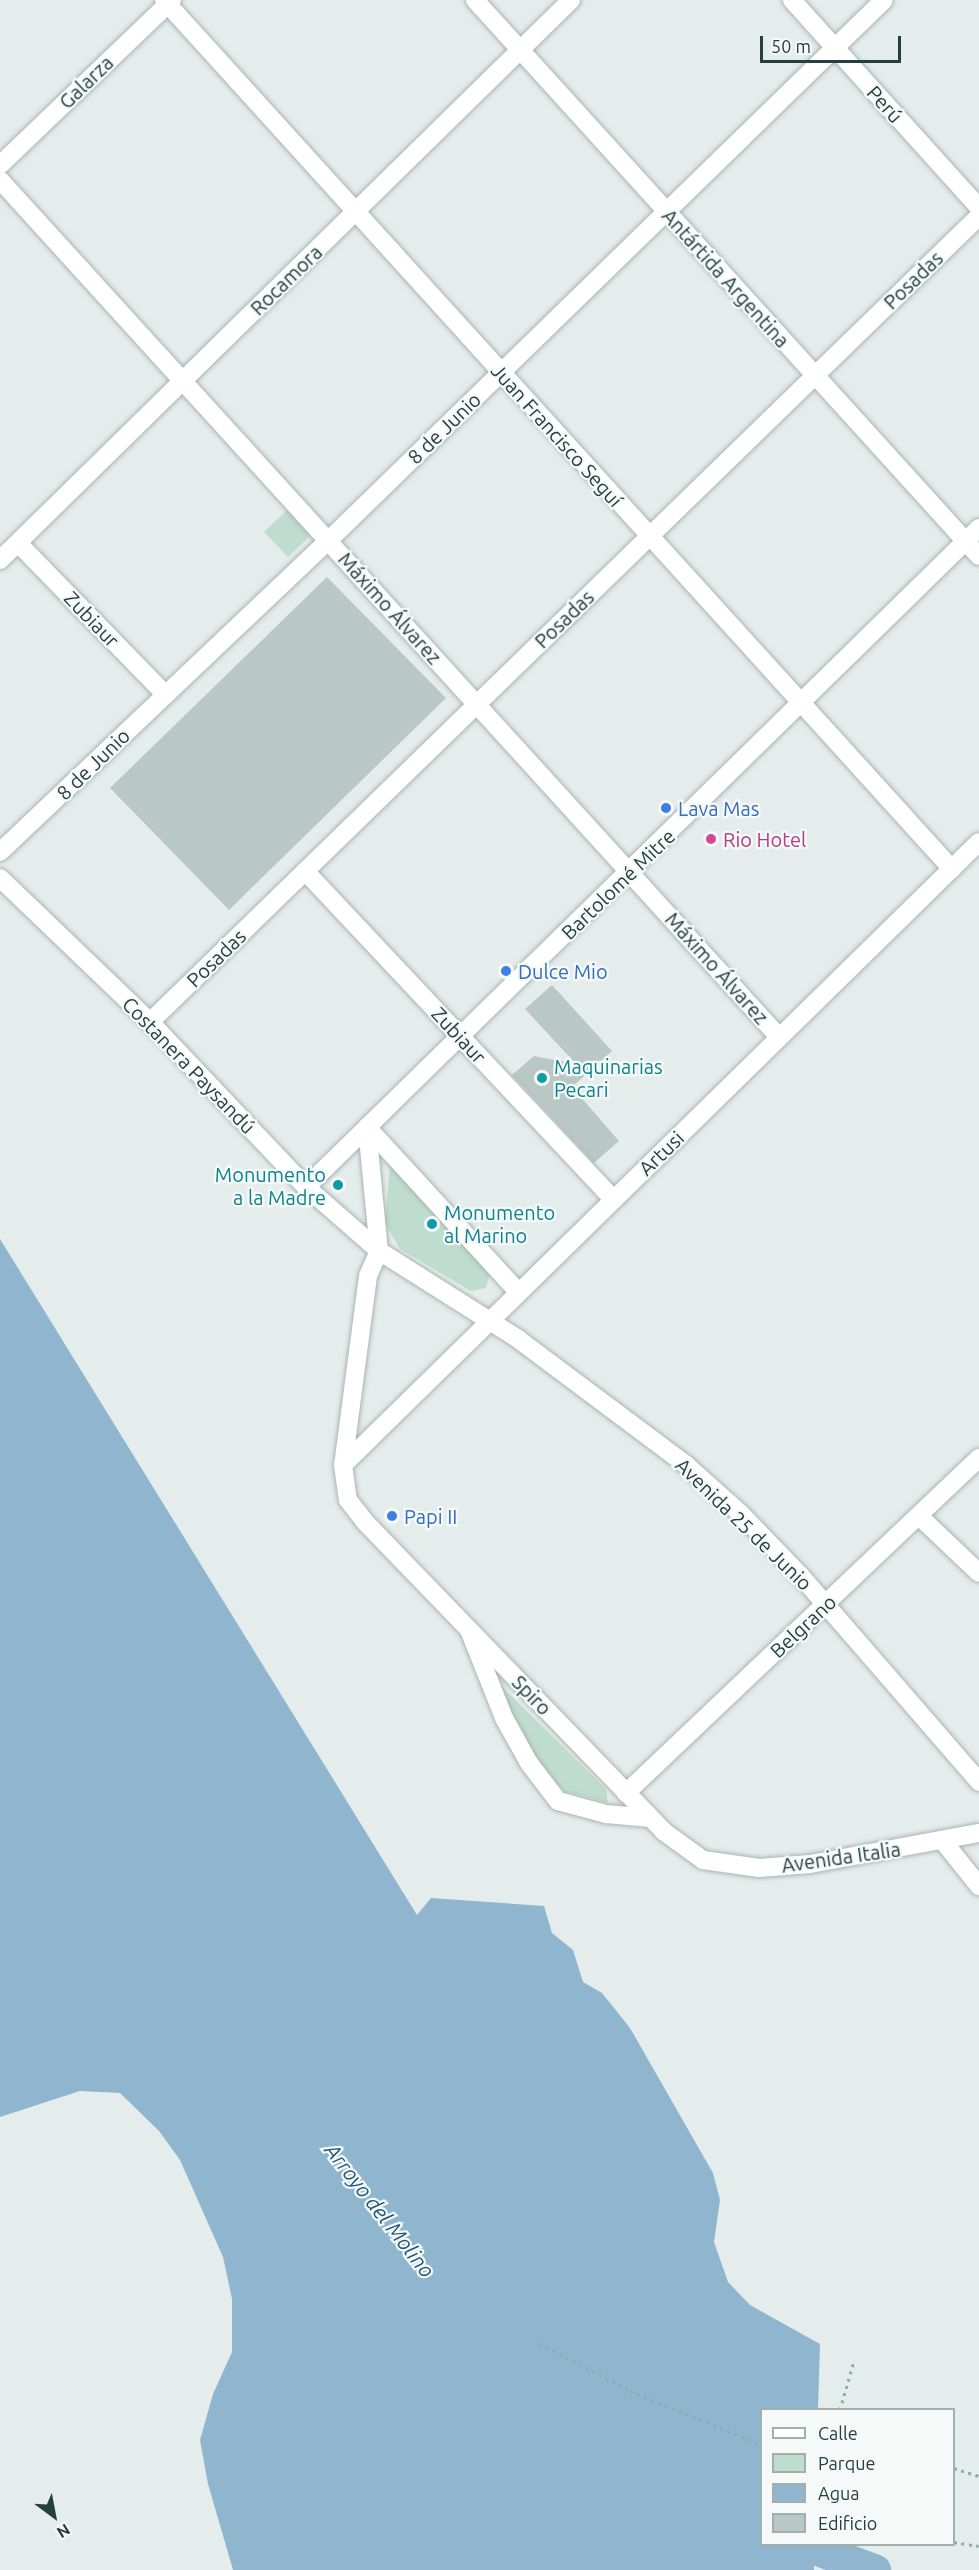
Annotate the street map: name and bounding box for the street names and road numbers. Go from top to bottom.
street label: Galarza [54,50,118,114]
street label: Perú [862,81,908,127]
street label: Antártida Argentina [657,204,795,352]
street label: Rocamora [245,240,327,320]
street label: Posadas [878,246,948,314]
street label: Juan Francisco Seguí [486,358,628,512]
street label: 8 de Junio [402,387,486,469]
street label: Máximo Álvarez [334,547,446,669]
street label: Posadas [529,585,599,653]
street label: Zubiaur [60,586,124,652]
street label: 8 de Junio [51,723,135,805]
street label: Bartolomé Mitre [556,824,680,944]
street label: Máximo Álvarez [661,907,773,1029]
street label: Posadas [181,924,251,992]
street label: Costanera Paysandú [118,992,260,1138]
street label: Zubiaur [427,1002,491,1068]
street label: Artusi [633,1126,689,1180]
street label: Avenida 25 de Junio [671,1453,817,1595]
street label: Belgrano [765,1589,841,1663]
street label: Spiro [507,1670,557,1720]
street label: Avenida Italia [780,1837,902,1877]

